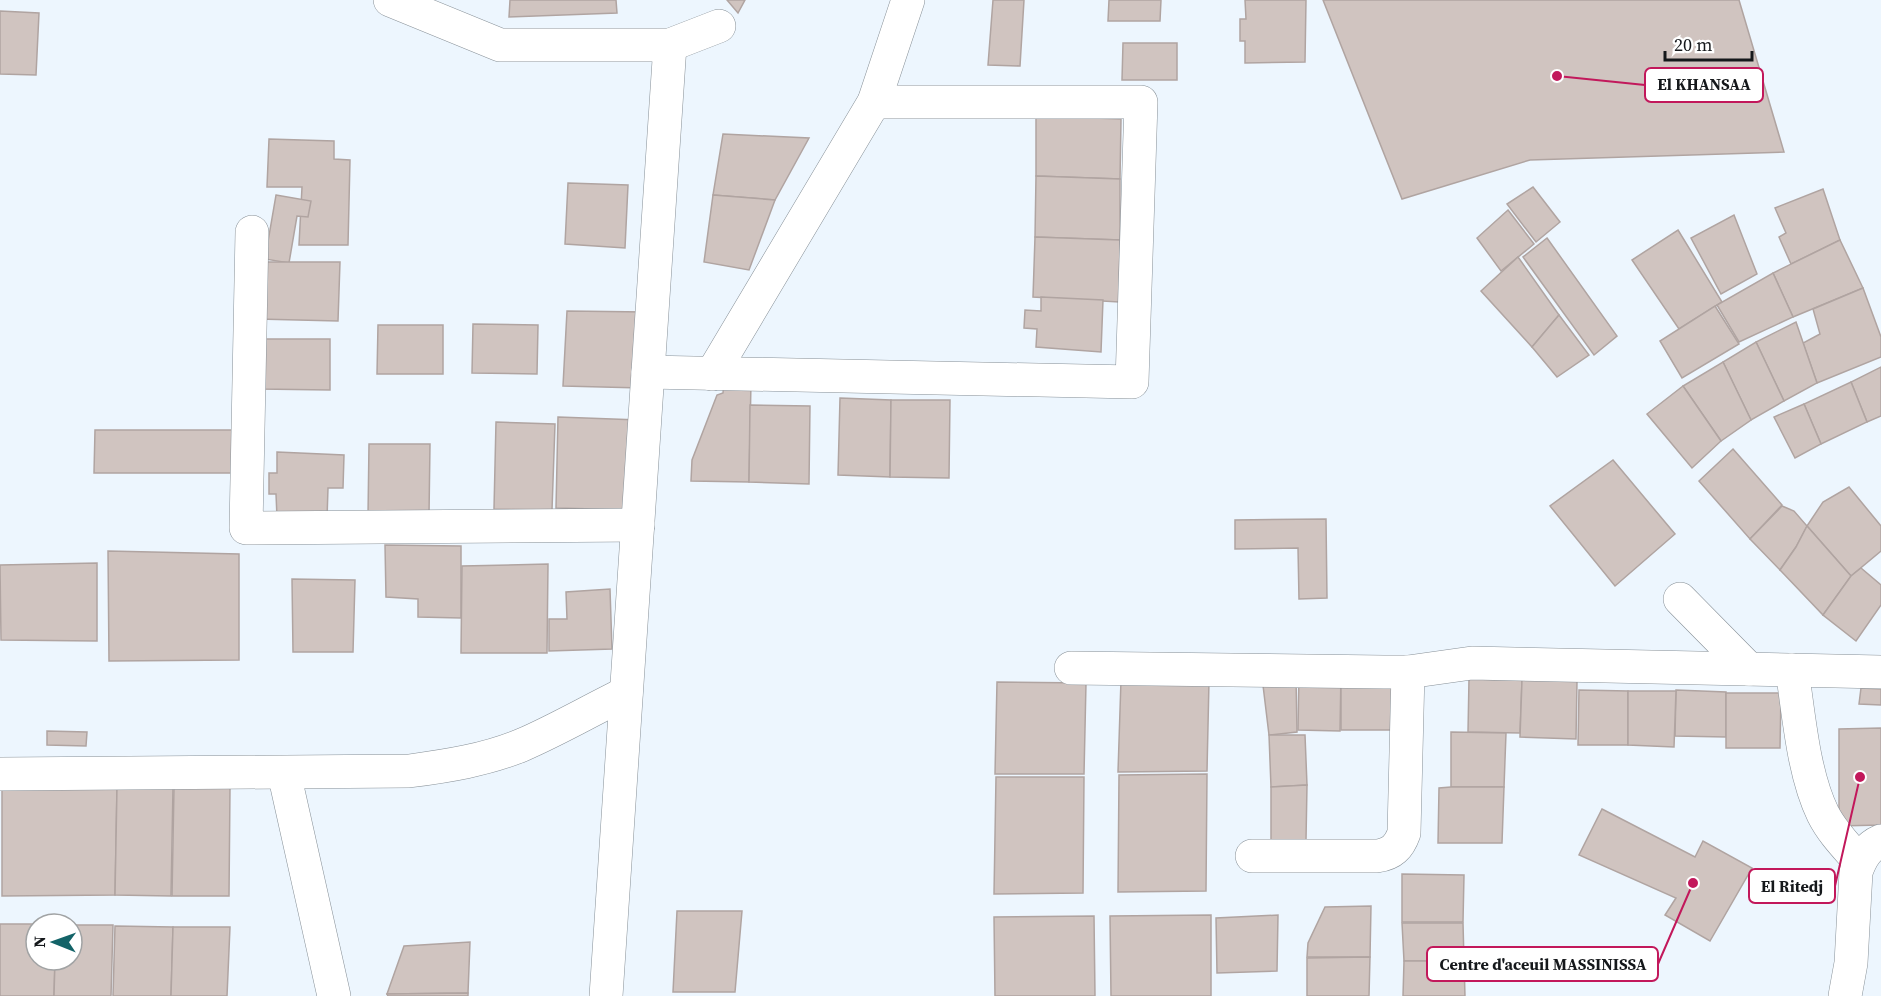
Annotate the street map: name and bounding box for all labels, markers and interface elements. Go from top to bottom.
scale bar [1665,24,1752,62]
text: 20 m [1674,32,1712,57]
callout: El KHANSAA [1645,68,1763,102]
text: El KHANSAA [1657,73,1751,95]
callout: El Ritedj [1749,869,1835,903]
text: El Ritedj [1761,875,1823,897]
north arrow [24,912,84,972]
text: N [28,935,50,948]
callout: Centre d'aceuil MASSINISSA [1427,947,1658,981]
text: Centre d'aceuil MASSINISSA [1439,953,1647,975]

